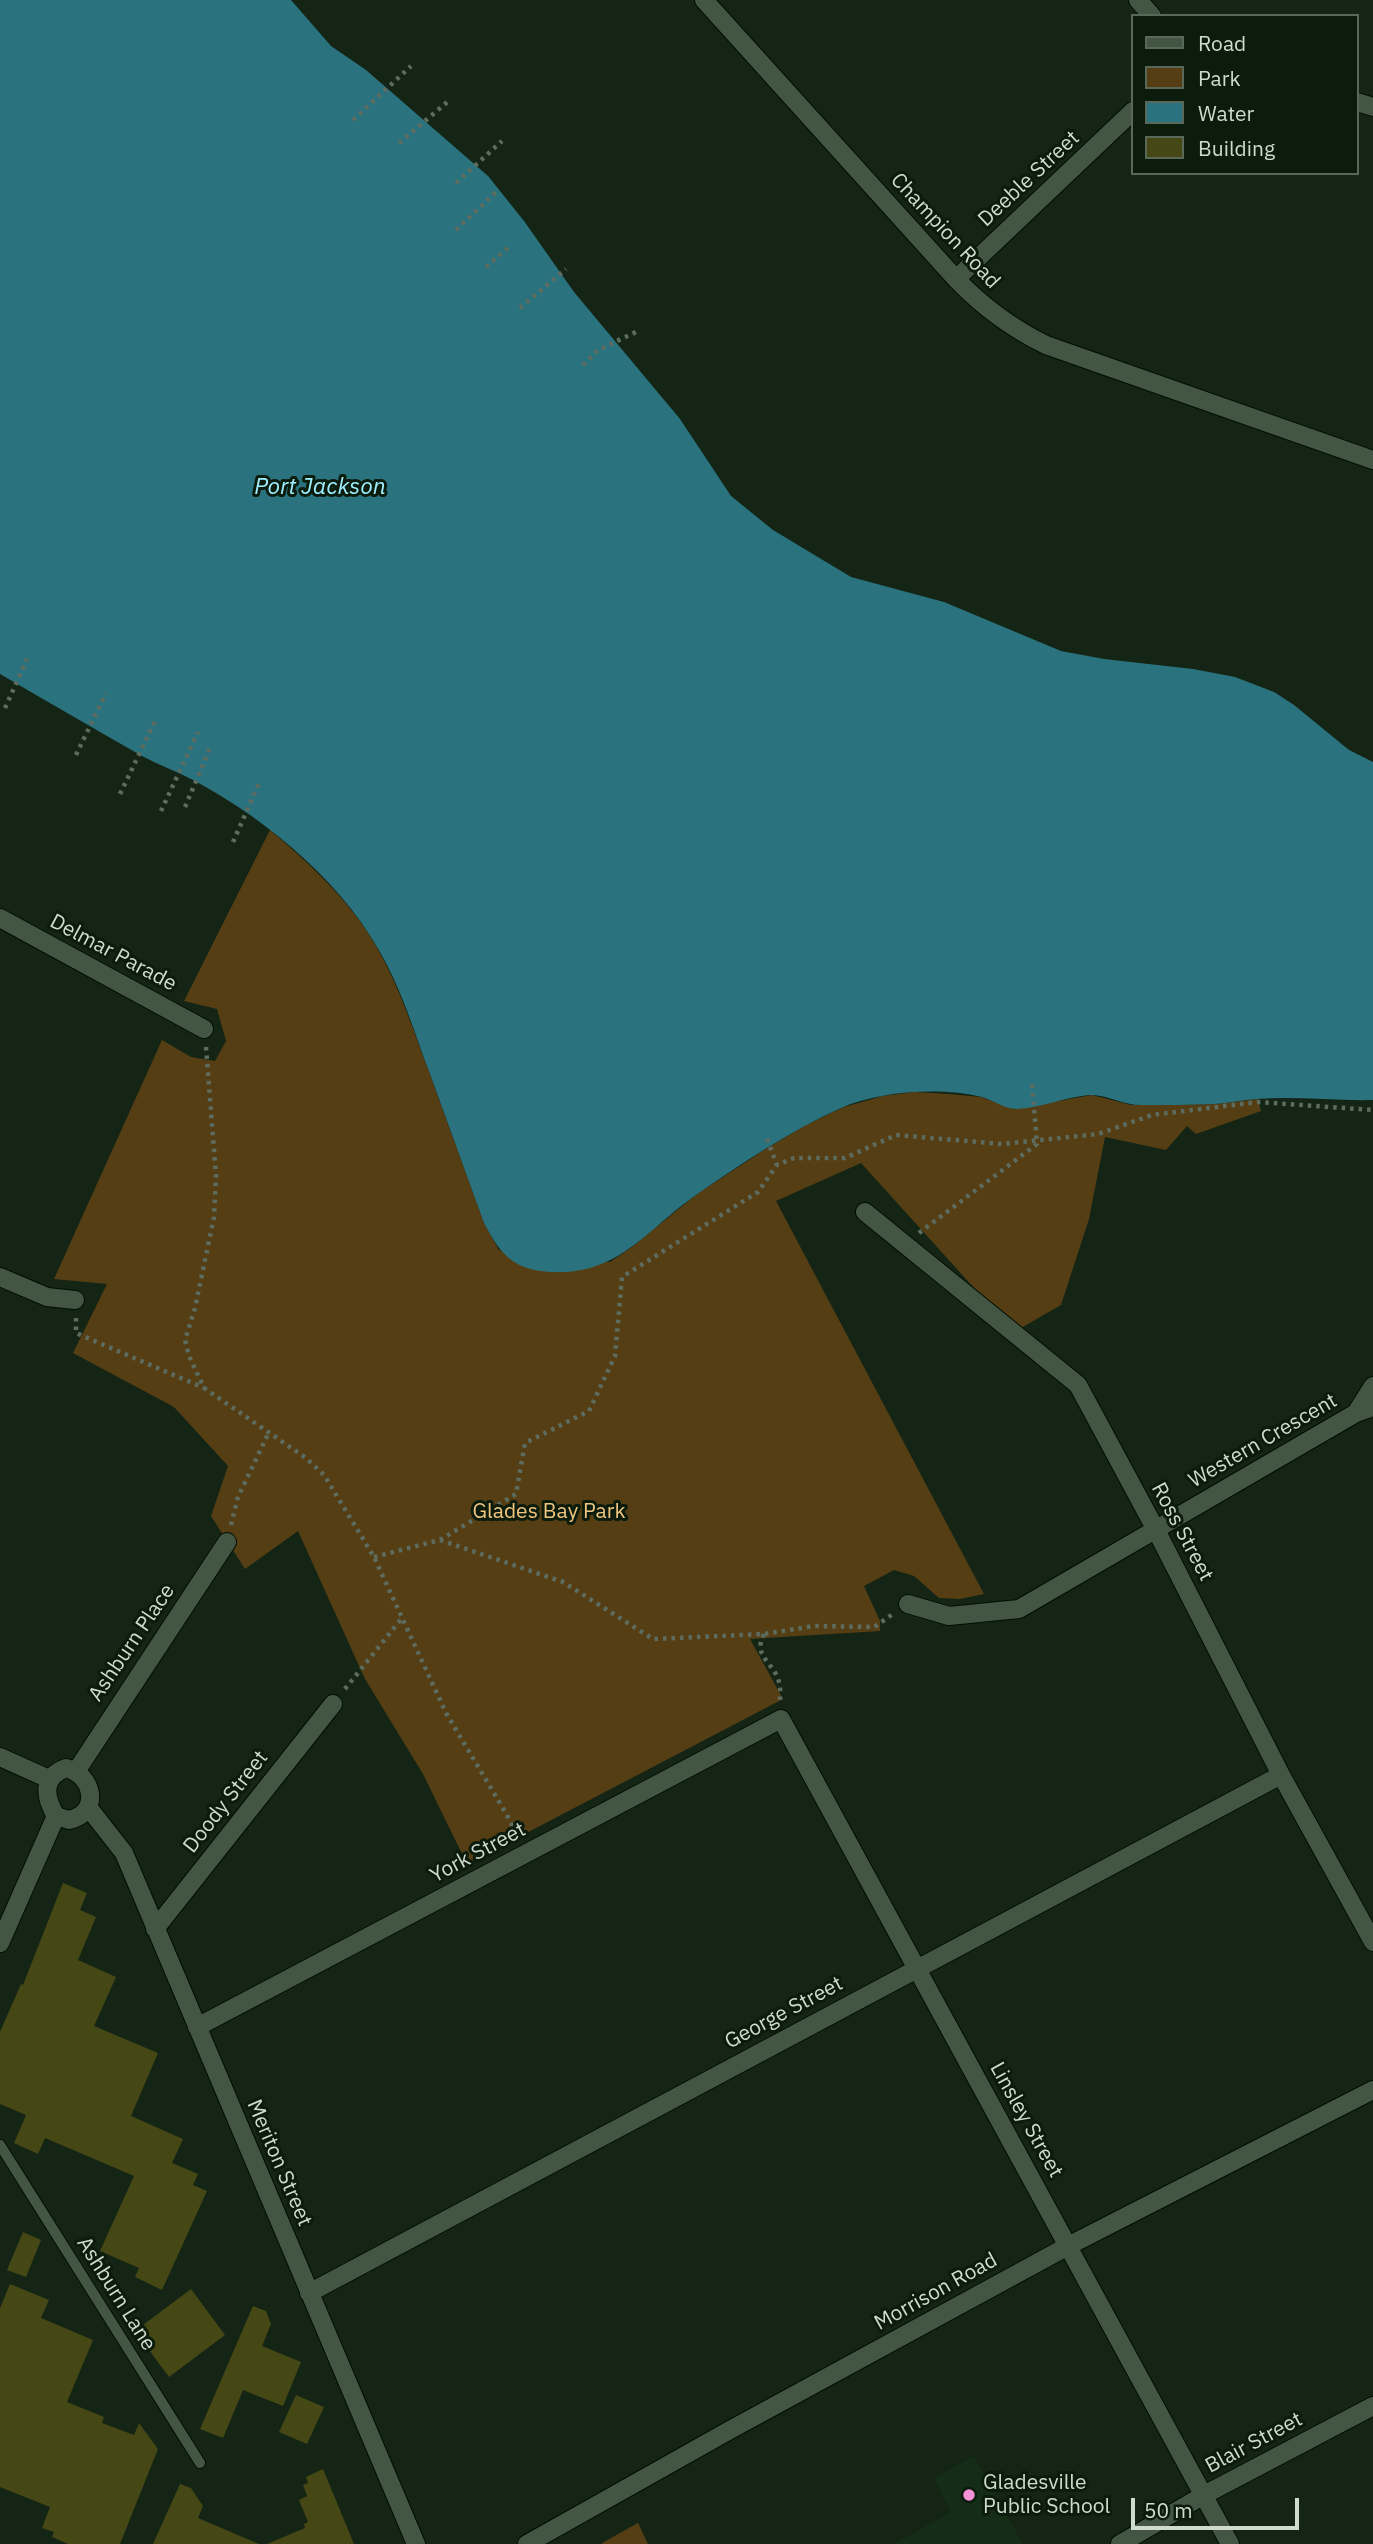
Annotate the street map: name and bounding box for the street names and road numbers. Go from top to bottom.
street label: Deeble Street [973,126,1085,232]
street label: Champion Road [885,168,1005,294]
street label: Delmar Parade [45,909,181,997]
street label: Western Crescent [1184,1388,1342,1494]
street label: Ross Street [1146,1479,1218,1585]
street label: Ashburn Place [84,1580,180,1706]
street label: Doody Street [178,1746,274,1858]
street label: York Street [426,1817,530,1889]
street label: George Street [721,1971,847,2055]
street label: Linsley Street [984,2058,1068,2182]
street label: Meriton Street [241,2096,317,2230]
street label: Ashburn Lane [71,2232,161,2356]
street label: Morrison Road [870,2248,1002,2336]
street label: Blair Street [1201,2407,1307,2479]

